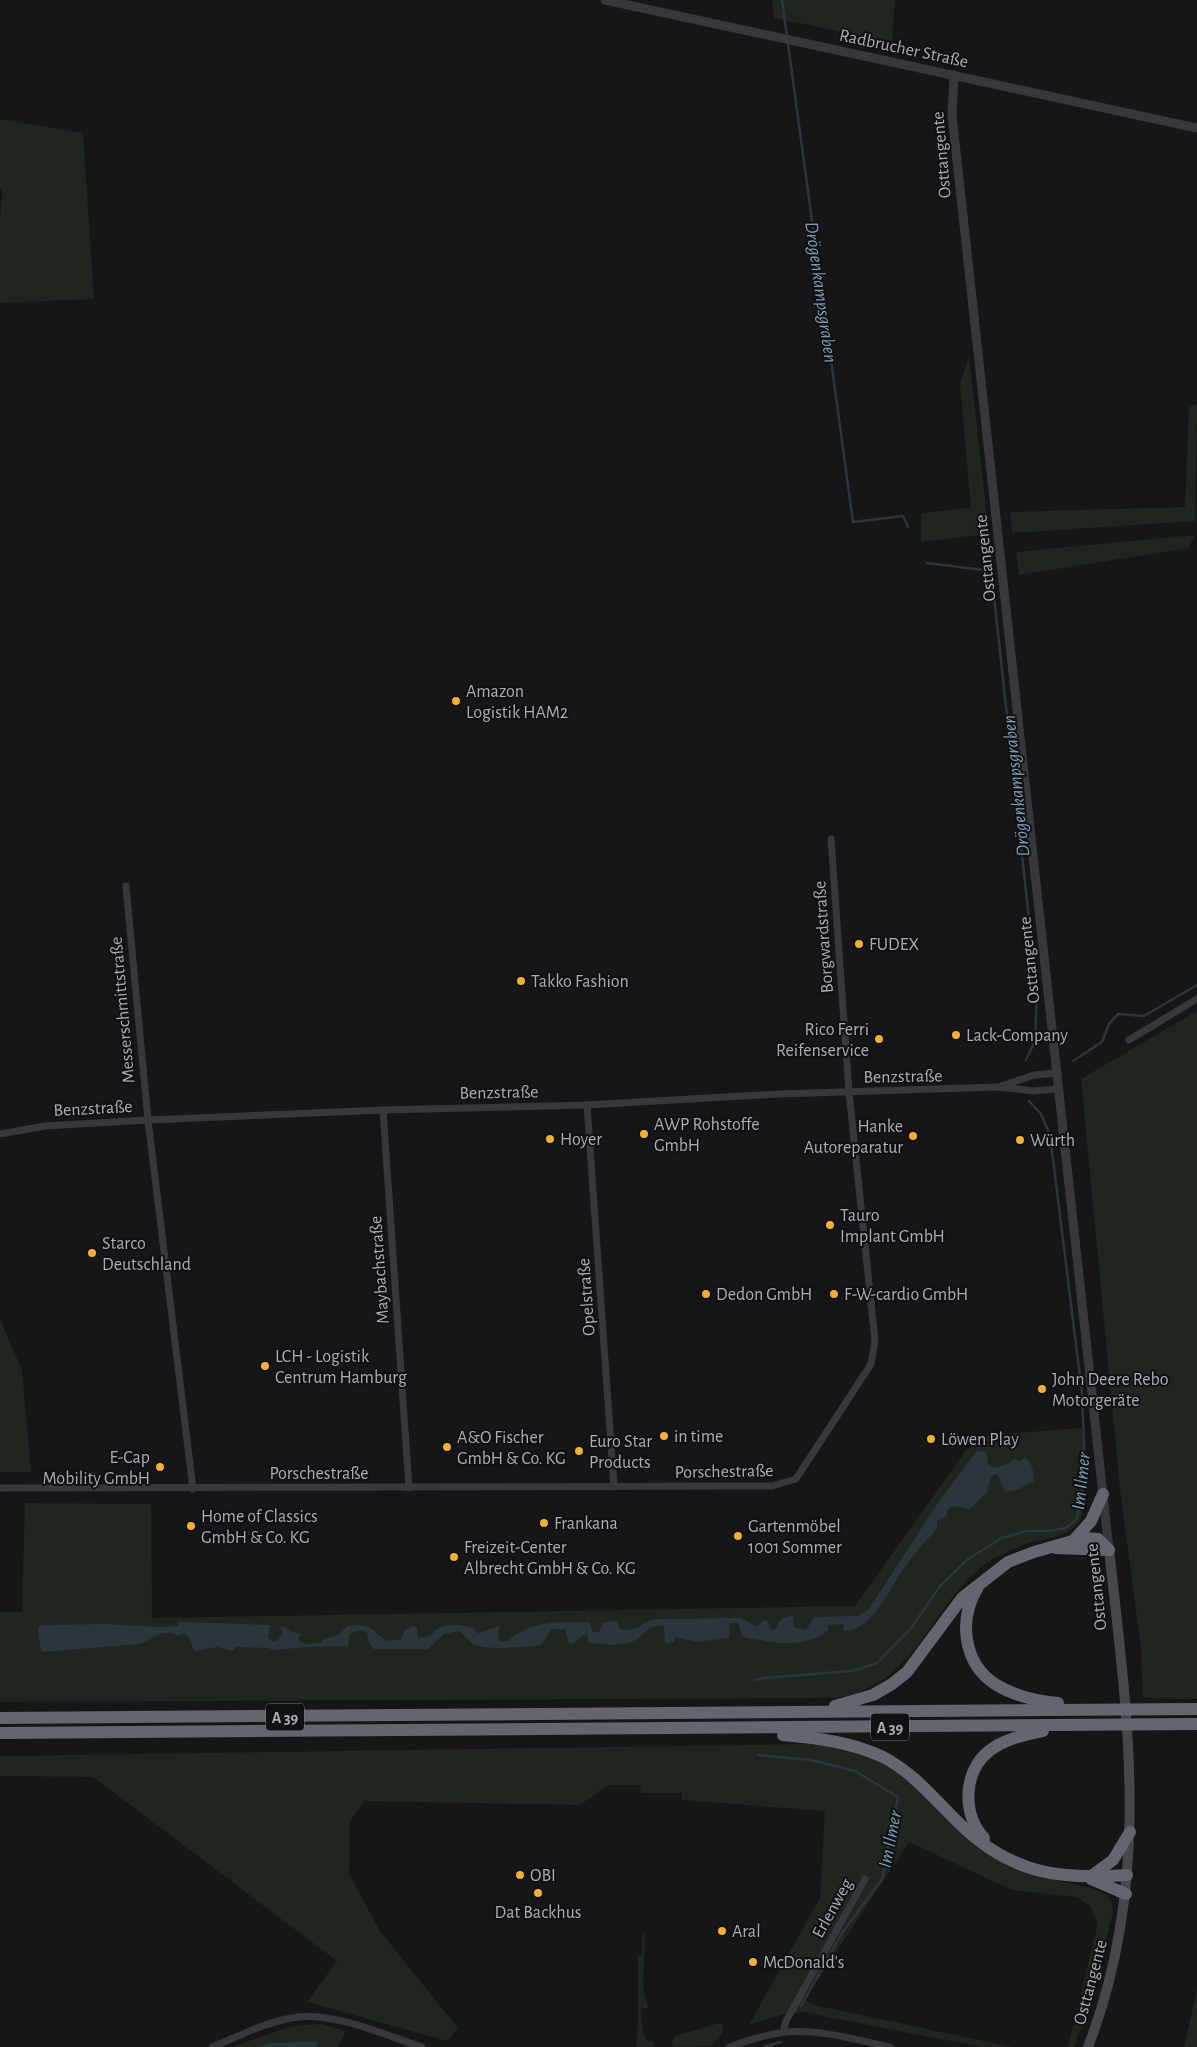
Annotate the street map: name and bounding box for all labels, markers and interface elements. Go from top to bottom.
street label: Radbrucher Straße [838,27,970,71]
street label: Osttangente [929,111,955,199]
water label: Drögenkampsgraben [801,220,840,364]
street label: Osttangente [972,514,999,602]
place label: Amazon Logistik HAM2 [466,683,568,722]
marker: Amazon Logistik HAM2 [450,695,462,707]
water label: Drögenkampsgraben [1000,714,1033,858]
street label: Borgwardstraße [811,880,837,994]
street label: Osttangente [1016,916,1043,1004]
street label: Messerschmittstraße [108,936,138,1084]
place label: FUDEX [869,936,919,954]
marker: FUDEX [853,938,865,950]
place label: Takko Fashion [531,973,629,991]
marker: Takko Fashion [515,975,527,987]
place label: Rico Ferri Reifenservice [776,1021,869,1060]
place label: Lack-Company [966,1027,1068,1045]
marker: Lack-Company [950,1029,962,1041]
marker: Rico Ferri Reifenservice [873,1033,885,1045]
street label: Benzstraße [863,1067,943,1087]
street label: Benzstraße [459,1083,539,1103]
street label: Benzstraße [53,1098,133,1120]
place label: AWP Rohstoffe GmbH [654,1116,759,1155]
place label: Hanke Autoreparatur [804,1118,903,1157]
marker: AWP Rohstoffe GmbH [638,1128,650,1140]
marker: Hanke Autoreparatur [907,1130,919,1142]
place label: Hoyer [560,1131,602,1149]
place label: Würth [1030,1132,1075,1150]
marker: Hoyer [544,1133,556,1145]
marker: Würth [1014,1134,1026,1146]
place label: Tauro Implant GmbH [840,1207,945,1246]
street label: Maybachstraße [367,1215,393,1325]
marker: Tauro Implant GmbH [824,1219,836,1231]
place label: Starco Deutschland [102,1235,191,1274]
marker: Starco Deutschland [86,1247,98,1259]
street label: Opelstraße [575,1257,599,1336]
place label: Dedon GmbH [716,1286,812,1304]
place label: F-W-cardio GmbH [844,1286,968,1304]
marker: Dedon GmbH [700,1288,712,1300]
marker: F-W-cardio GmbH [828,1288,840,1300]
place label: LCH - Logistik Centrum Hamburg [275,1348,407,1387]
marker: LCH - Logistik Centrum Hamburg [259,1360,271,1372]
place label: John Deere Rebo Motorgeräte [1052,1371,1169,1410]
marker: John Deere Rebo Motorgeräte [1036,1383,1048,1395]
place label: in time [674,1428,723,1446]
place label: A&O Fischer GmbH & Co. KG [457,1429,566,1468]
marker: in time [658,1430,670,1442]
place label: Löwen Play [941,1431,1019,1449]
place label: Euro Star Products [589,1433,652,1472]
marker: Löwen Play [925,1433,937,1445]
marker: A&O Fischer GmbH & Co. KG [441,1441,453,1453]
marker: Euro Star Products [573,1445,585,1457]
place label: E-Cap Mobility GmbH [42,1449,150,1488]
water label: Im Ilmer [1069,1451,1094,1511]
marker: E-Cap Mobility GmbH [154,1461,166,1473]
street label: Porschestraße [674,1462,774,1482]
street label: Porschestraße [270,1465,368,1483]
place label: Home of Classics GmbH & Co. KG [201,1508,318,1547]
place label: Frankana [554,1515,618,1533]
marker: Frankana [538,1517,550,1529]
place label: Gartenmöbel 1001 Sommer [748,1518,842,1557]
marker: Home of Classics GmbH & Co. KG [185,1520,197,1532]
marker: Gartenmöbel 1001 Sommer [732,1530,744,1542]
place label: Freizeit-Center Albrecht GmbH & Co. KG [464,1539,636,1578]
street label: Osttangente [1083,1543,1110,1631]
marker: Freizeit-Center Albrecht GmbH & Co. KG [448,1551,460,1563]
road number: A 39 [266,1704,304,1730]
road number: A 39 [871,1714,909,1740]
water label: Im Ilmer [876,1808,905,1869]
place label: OBI [530,1867,556,1885]
marker: OBI [514,1869,526,1881]
street label: Erlenweg [809,1876,857,1941]
marker: Dat Backhus [532,1887,544,1899]
place label: Dat Backhus [495,1904,581,1922]
place label: Aral [732,1923,761,1941]
marker: Aral [716,1925,728,1937]
street label: Osttangente [1071,1938,1111,2027]
place label: McDonald's [763,1954,845,1972]
marker: McDonald's [747,1956,759,1968]

